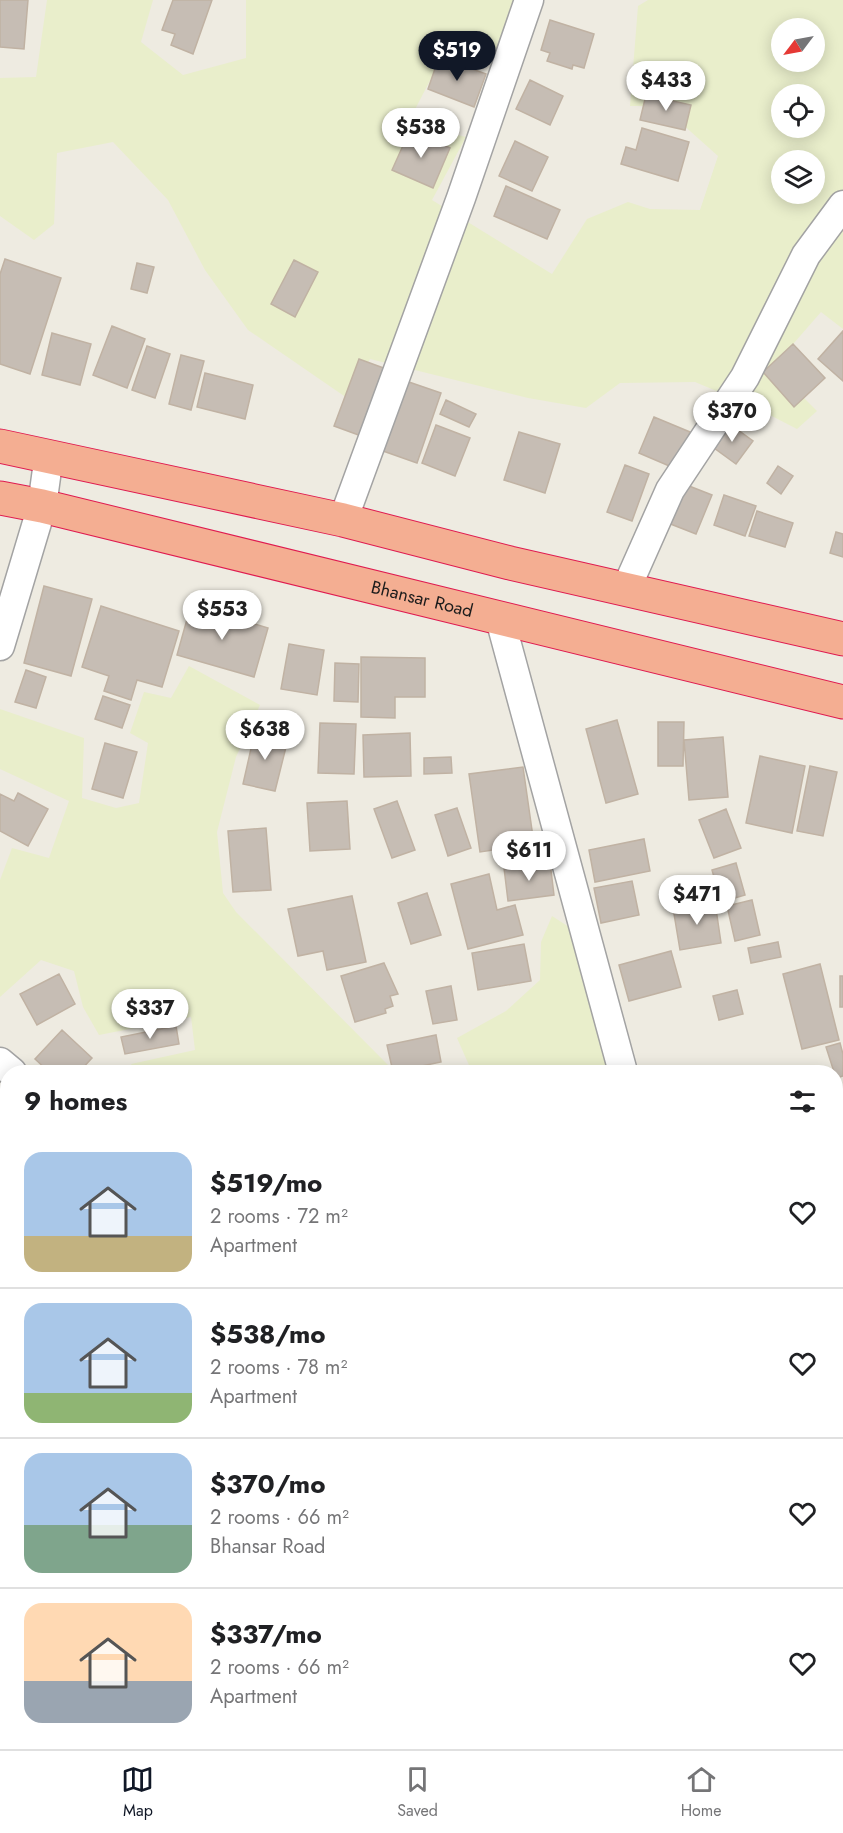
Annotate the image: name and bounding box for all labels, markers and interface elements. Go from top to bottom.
north arrow [771,18,825,72]
map controls [771,18,825,204]
pin: $519 [421,31,493,82]
text: $519 [433,36,481,65]
pin: $433 [630,61,702,112]
text: $433 [640,66,692,95]
button: locate [771,84,825,138]
pin: $538 [385,108,457,159]
text: $538 [396,113,446,142]
button: layers [771,150,825,204]
pin: $370 [696,392,768,443]
text: $370 [707,397,757,426]
street label: Bhansar Road [368,574,476,624]
pin: $553 [186,590,258,641]
text: $553 [197,595,247,624]
pin: $638 [229,710,301,761]
text: $638 [240,715,290,744]
pin: $611 [493,831,565,882]
text: $611 [506,836,552,865]
pin: $471 [661,875,733,926]
text: $471 [673,880,721,909]
pin: $337 [114,989,186,1040]
text: $337 [125,994,175,1023]
text: 9 homes [24,1082,127,1120]
icon: filters [786,1085,819,1118]
text: $519/mo [210,1164,322,1202]
icon: home [72,1176,144,1248]
icon: heart [786,1196,819,1229]
text: 2 rooms · 72 m² [210,1202,348,1231]
text: Apartment [210,1231,297,1260]
text: $538/mo [210,1315,326,1353]
icon: home [72,1327,144,1399]
icon: heart [786,1347,819,1380]
text: 2 rooms · 78 m² [210,1353,347,1382]
text: Apartment [210,1382,297,1411]
text: $370/mo [210,1465,325,1503]
icon: home [72,1477,144,1549]
icon: heart [786,1497,819,1530]
text: 2 rooms · 66 m² [210,1503,349,1532]
text: Bhansar Road [210,1532,325,1561]
text: $337/mo [210,1615,322,1653]
icon: home [72,1627,144,1699]
icon: heart [786,1647,819,1680]
text: 2 rooms · 66 m² [210,1653,349,1682]
text: Apartment [210,1682,297,1711]
tab: Map [121,1763,154,1822]
tab: Saved [397,1763,438,1822]
tab: Home [681,1763,722,1822]

